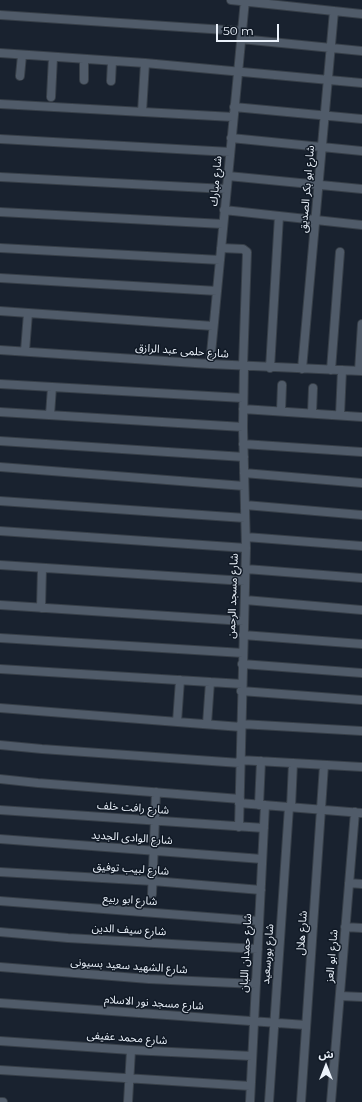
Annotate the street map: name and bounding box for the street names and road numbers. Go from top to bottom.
street label: شارع ابو بكر الصديق [297,145,317,233]
street label: شارع مبارك [207,155,225,207]
street label: شارع حلمى عبد الرازق [135,341,229,361]
street label: شارع مسجد الرحمن [225,553,241,639]
street label: شارع رافت خلف [96,799,170,817]
street label: شارع الوادى الجديد [91,829,173,847]
street label: شارع لبيب توفيق [92,860,170,878]
street label: شارع ابو ربيع [102,892,158,908]
street label: شارع هلال [294,910,310,956]
street label: شارع حمدان اللبان [237,913,255,993]
street label: شارع سيف الدين [91,921,167,939]
street label: شارع بورسعيد [259,923,277,985]
street label: شارع ابو العز [323,929,341,983]
street label: شارع الشهيد سعيد بسيونى [70,955,188,977]
street label: شارع مسجد نور الاسلام [104,993,204,1013]
street label: شارع محمد عفيفى [86,1029,168,1047]

